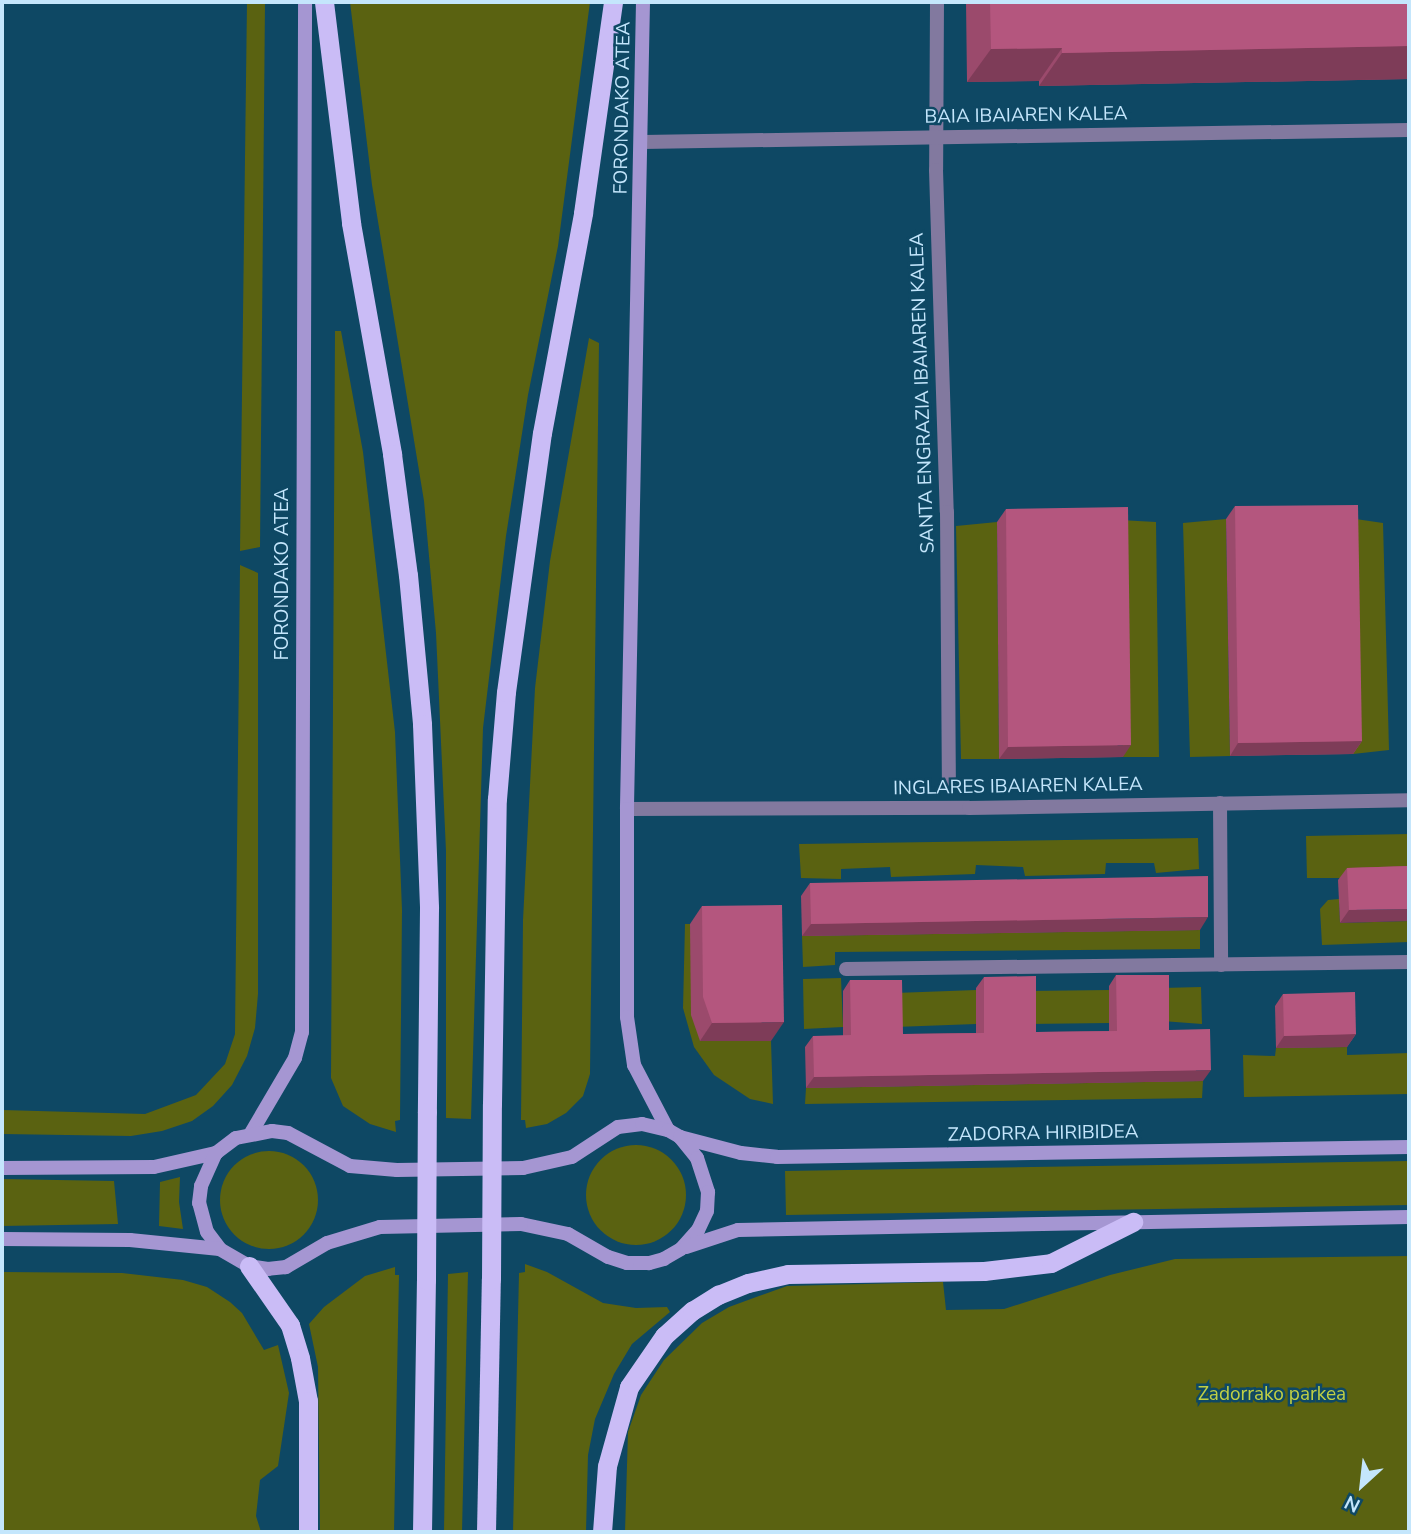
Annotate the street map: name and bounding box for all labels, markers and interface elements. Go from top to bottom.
street label: FORONDAKO ATEA [610,21,636,195]
street label: BAIA IBAIAREN KALEA [924,103,1128,129]
street label: SANTA ENGRAZIA IBAIAREN KALEA [906,232,940,554]
street label: FORONDAKO ATEA [272,488,294,660]
street label: INGLARES IBAIAREN KALEA [893,773,1143,801]
street label: ZADORRA HIRIBIDEA [947,1121,1139,1147]
park label: Zadorrako parkea [1198,1384,1346,1406]
north arrow [1327,1450,1397,1520]
text: N [1340,1489,1365,1519]

